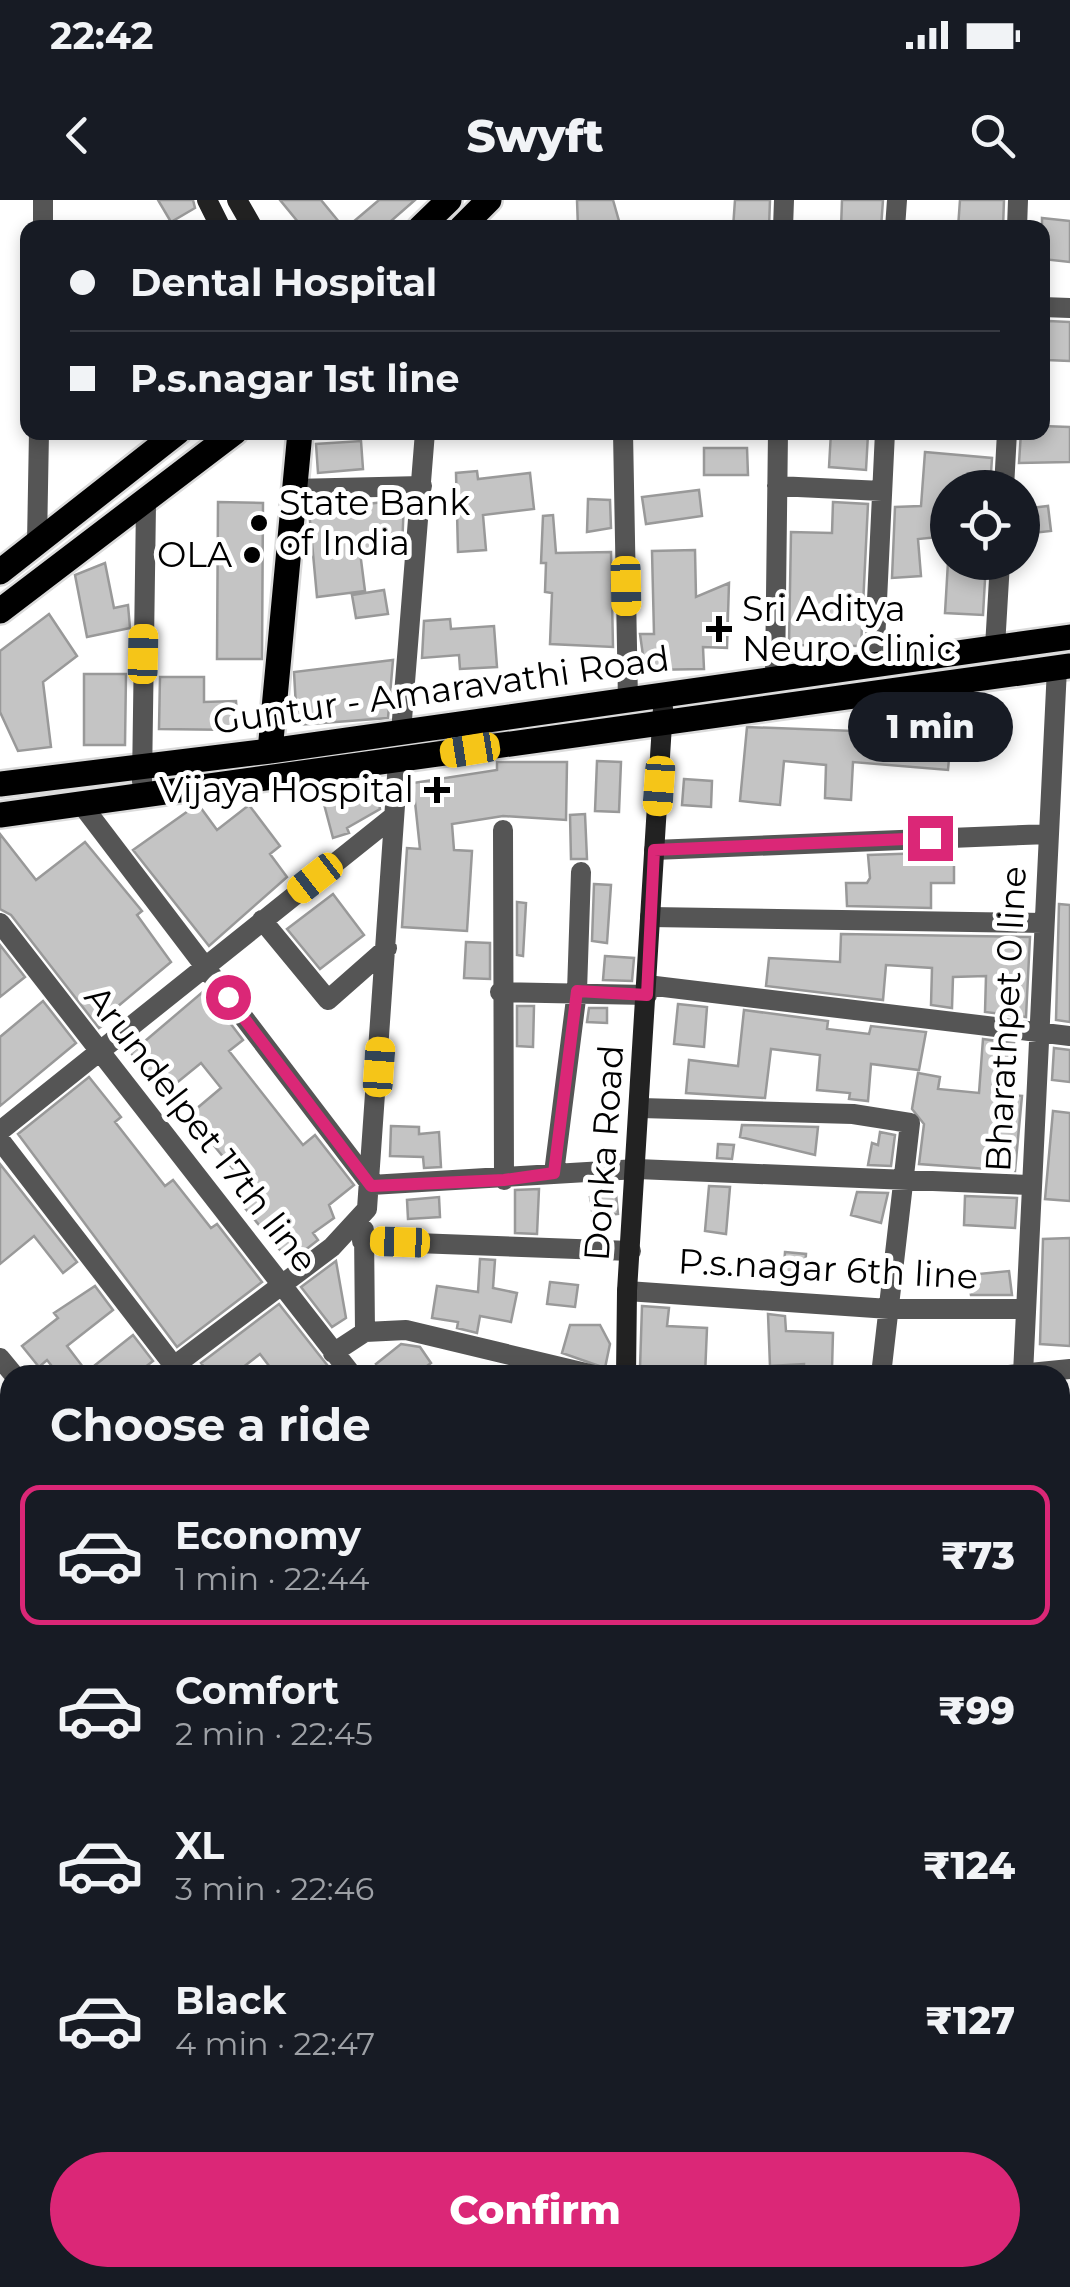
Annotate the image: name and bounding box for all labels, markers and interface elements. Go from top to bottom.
text: 22:42 [50,12,153,59]
icon: back [50,108,105,163]
text: Swyft [466,108,604,163]
icon: search [965,108,1020,163]
text: Dental Hospital [130,259,437,306]
text: P.s.nagar 1st line [130,355,460,402]
map controls [930,470,1040,580]
button: locate [930,470,1040,580]
place label: State Bank of India [279,481,470,564]
marker: State Bank of India [248,512,270,534]
place label: OLA [157,533,233,576]
marker: OLA [241,544,263,566]
car [610,556,642,616]
place label: Sri Aditya Neuro Clinic [742,587,956,670]
marker: Sri Aditya Neuro Clinic [706,616,732,642]
car [127,624,159,684]
street label: Guntur - Amaravathi Road [210,636,672,743]
callout: 1 min [848,693,1012,763]
text: 1 min [886,707,975,746]
car [438,730,502,770]
car [642,755,676,817]
place label: Vijaya Hospital [159,768,414,811]
marker: Vijaya Hospital [424,777,450,803]
route end [908,816,953,861]
car [282,848,348,908]
street label: Bharathpet 0 line [976,865,1035,1173]
route start [206,975,251,1020]
street label: Arundelpet 17th line [76,977,327,1281]
car [362,1036,396,1098]
street label: Donka Road [575,1044,632,1262]
car [369,1226,431,1258]
street label: P.s.nagar 6th line [677,1239,979,1298]
text: Choose a ride [50,1397,371,1452]
icon: car [55,1510,145,1600]
text: Economy [175,1512,361,1559]
text: ₹73 [941,1532,1015,1579]
text: 1 min · 22:44 [175,1559,369,1598]
icon: car [55,1665,145,1755]
text: Comfort [175,1667,339,1714]
text: ₹99 [938,1687,1015,1734]
text: 2 min · 22:45 [175,1714,373,1753]
icon: car [55,1820,145,1910]
text: XL [175,1822,224,1869]
text: ₹124 [923,1842,1015,1889]
text: 3 min · 22:46 [175,1869,374,1908]
icon: car [55,1975,145,2065]
text: Black [175,1977,286,2024]
text: ₹127 [925,1997,1015,2044]
text: 4 min · 22:47 [175,2024,375,2063]
button: Confirm [50,2152,1020,2267]

